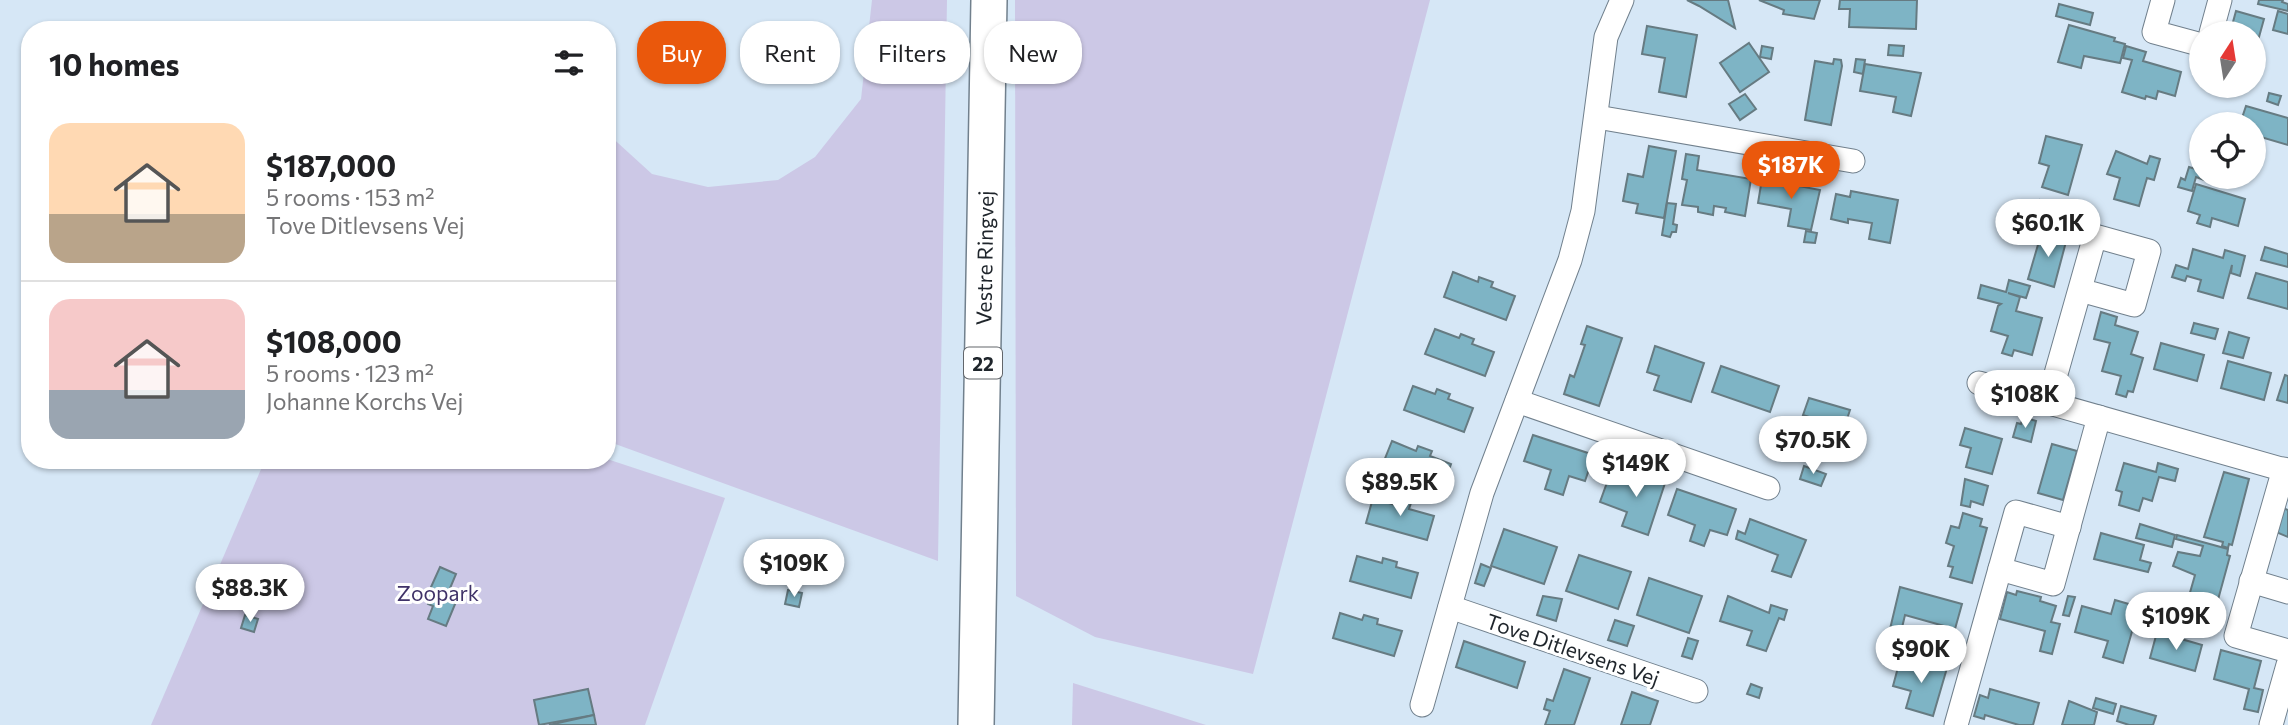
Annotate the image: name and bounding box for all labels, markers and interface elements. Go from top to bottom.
chip: Buy [637,21,726,84]
chip: Rent [740,21,840,84]
chip: Filters [854,21,970,84]
chip: New [984,21,1082,84]
north arrow [2189,21,2266,98]
map controls [2189,21,2266,189]
icon: filters [550,44,588,82]
text: 10 homes [49,45,179,82]
button: locate [2189,112,2266,189]
pin: $187K [1742,142,1840,201]
text: $187,000 [266,146,396,183]
text: $187K [1758,150,1824,178]
icon: home [105,151,189,235]
text: 5 rooms · 153 m² [266,183,435,211]
street label: Vestre Ringvej [970,190,998,326]
pin: $60.1K [1991,200,2105,259]
text: $60.1K [2011,208,2085,236]
text: Tove Ditlevsens Vej [266,211,465,239]
text: $108,000 [266,322,402,359]
icon: home [105,327,189,411]
road number: 22 [964,348,1002,378]
text: 5 rooms · 123 m² [266,359,434,387]
pin: $108K [1976,370,2074,430]
text: $108K [1990,379,2060,407]
text: Johanne Korchs Vej [266,387,463,415]
pin: $70.5K [1756,416,1870,476]
text: $70.5K [1775,425,1851,453]
pin: $149K [1587,440,1685,499]
text: $149K [1602,448,1670,476]
pin: $89.5K [1343,458,1457,518]
text: $89.5K [1362,467,1438,495]
pin: $109K [745,540,843,599]
text: $109K [759,548,829,576]
pin: $88.3K [193,564,307,624]
text: $88.3K [212,573,288,601]
park label: Zoopark [397,580,479,605]
pin: $109K [2127,592,2225,652]
text: $109K [2141,601,2211,629]
street label: Tove Ditlevsens Vej [1483,608,1663,690]
pin: $90K [1880,626,1962,685]
text: $90K [1892,634,1950,662]

